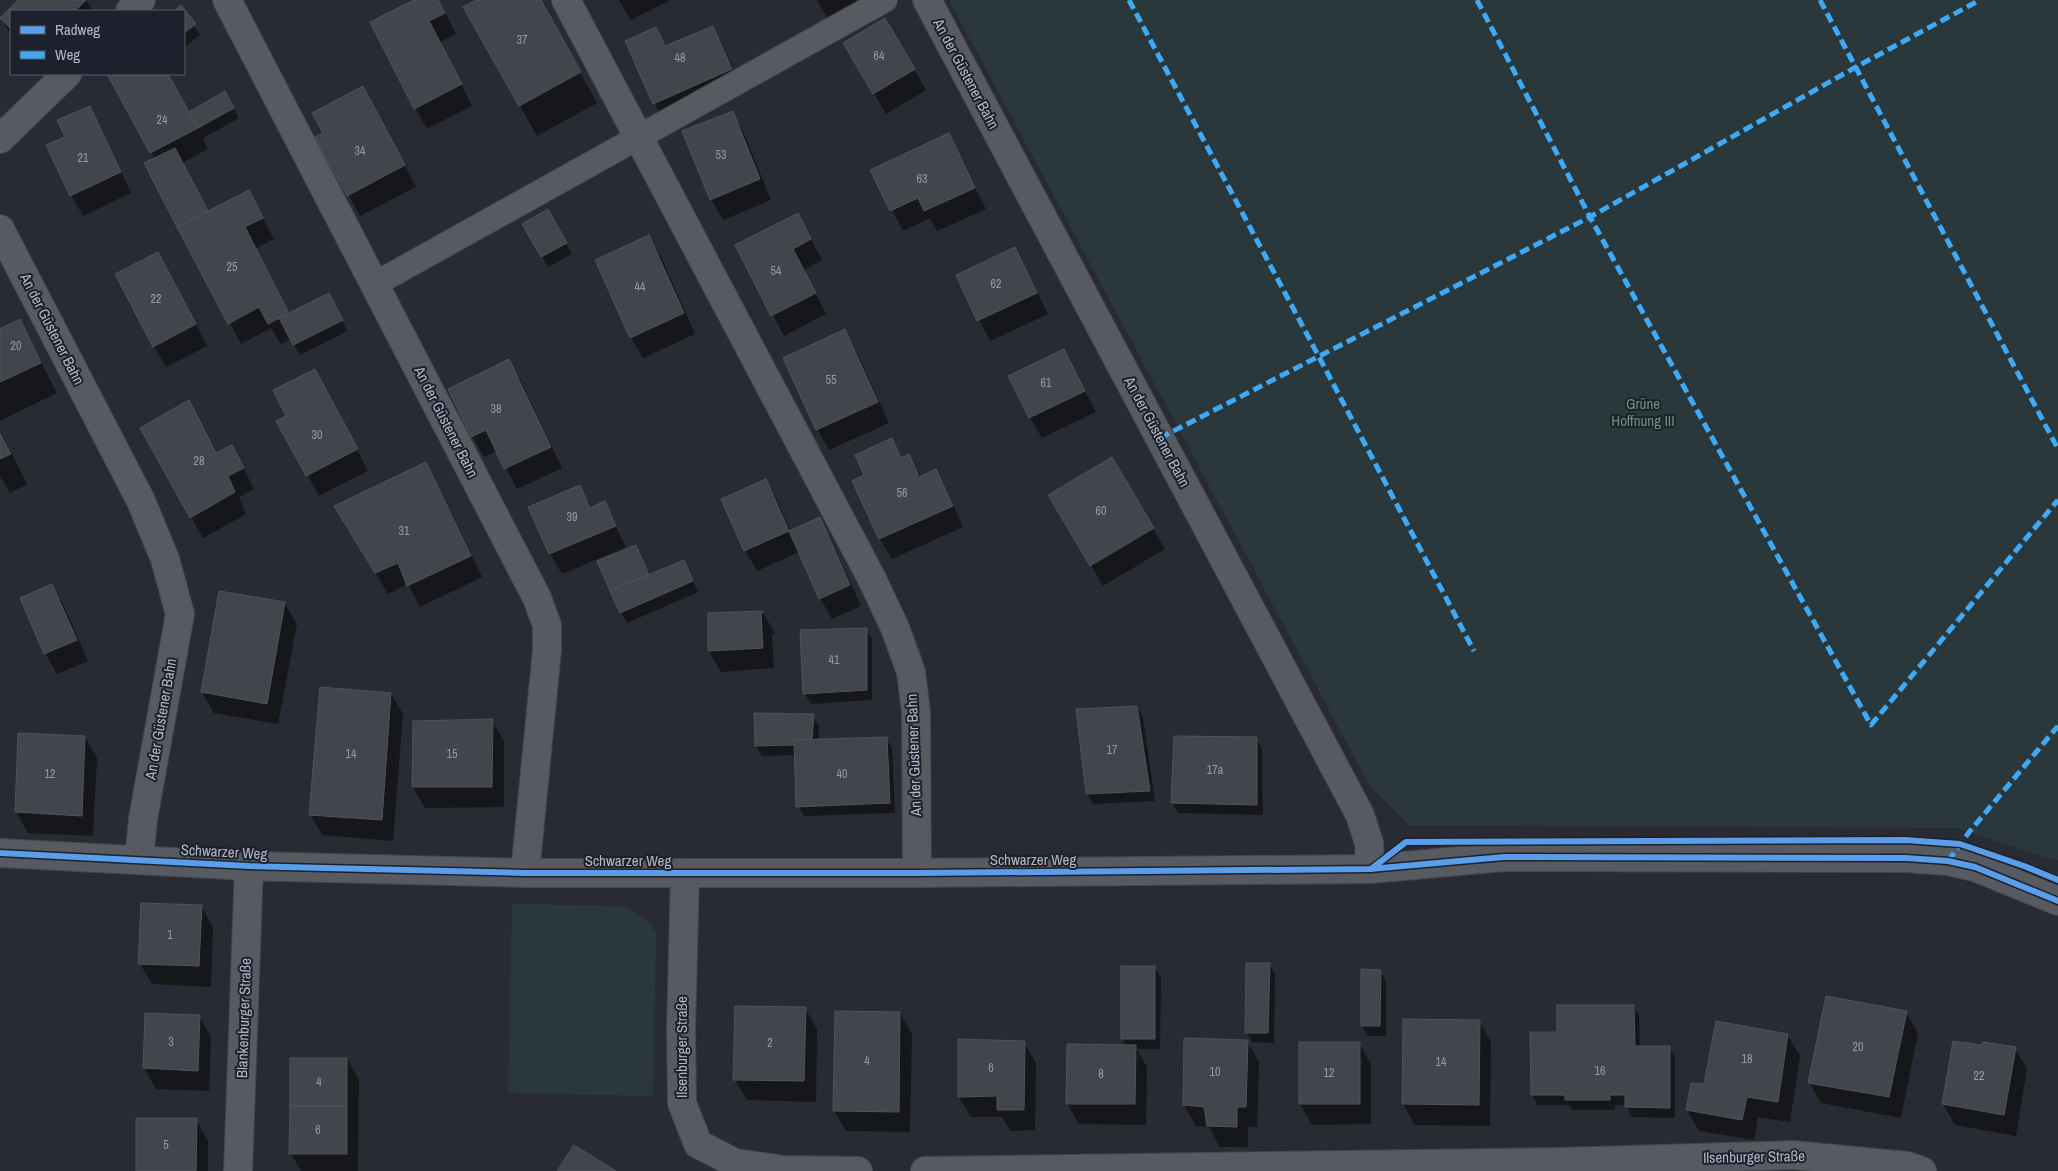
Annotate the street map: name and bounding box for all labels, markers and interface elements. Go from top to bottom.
legend [10,10,185,75]
street label: An der Güstener Bahn [928,14,1004,133]
text: Radweg [55,19,100,40]
house number: 37 [517,32,528,48]
text: Weg [55,44,80,65]
house number: 64 [874,48,885,64]
house number: 48 [675,50,685,66]
house number: 24 [157,112,168,128]
house number: 34 [355,143,366,159]
house number: 53 [716,147,726,163]
house number: 21 [78,150,89,166]
house number: 63 [917,171,927,187]
house number: 25 [227,259,238,275]
house number: 54 [771,263,782,279]
street label: An der Güstener Bahn [15,269,90,388]
house number: 62 [991,276,1001,292]
house number: 44 [635,279,646,295]
house number: 22 [151,291,161,307]
house number: 20 [11,338,21,354]
street label: An der Güstener Bahn [409,362,484,481]
house number: 55 [826,372,837,388]
street label: An der Güstener Bahn [1119,372,1195,491]
house number: 61 [1041,375,1052,391]
park label: Grüne Hoffnung III [1611,393,1675,431]
house number: 38 [491,401,501,417]
house number: 30 [312,427,322,443]
house number: 28 [194,453,204,469]
house number: 56 [897,485,907,501]
house number: 60 [1096,503,1106,519]
house number: 39 [567,509,577,525]
house number: 31 [399,523,410,539]
house number: 41 [829,652,840,668]
street label: An der Güstener Bahn [139,657,181,782]
street label: An der Güstener Bahn [901,693,926,818]
house number: 17 [1107,742,1118,758]
house number: 14 [346,746,357,762]
house number: 15 [447,746,458,762]
house number: 17a [1207,762,1224,778]
house number: 12 [45,766,55,782]
house number: 40 [837,766,847,782]
street label: Schwarzer Weg [180,839,268,864]
street label: Schwarzer Weg [990,849,1076,870]
street label: Schwarzer Weg [585,850,671,871]
house number: 1 [167,927,173,943]
street label: Blankenburger Straße [231,957,256,1078]
street label: Ilsenburger Straße [671,996,692,1098]
house number: 3 [168,1034,174,1050]
house number: 2 [767,1035,773,1051]
house number: 20 [1853,1039,1863,1055]
house number: 18 [1742,1051,1752,1067]
house number: 4 [864,1053,870,1069]
house number: 14 [1436,1054,1447,1070]
house number: 6 [988,1060,994,1076]
house number: 16 [1595,1063,1605,1079]
house number: 10 [1210,1064,1220,1080]
house number: 12 [1324,1065,1334,1081]
house number: 8 [1098,1066,1104,1082]
house number: 22 [1974,1068,1984,1084]
house number: 4 [316,1074,322,1090]
house number: 6 [315,1122,321,1138]
house number: 5 [163,1137,169,1153]
street label: Ilsenburger Straße [1703,1145,1805,1168]

